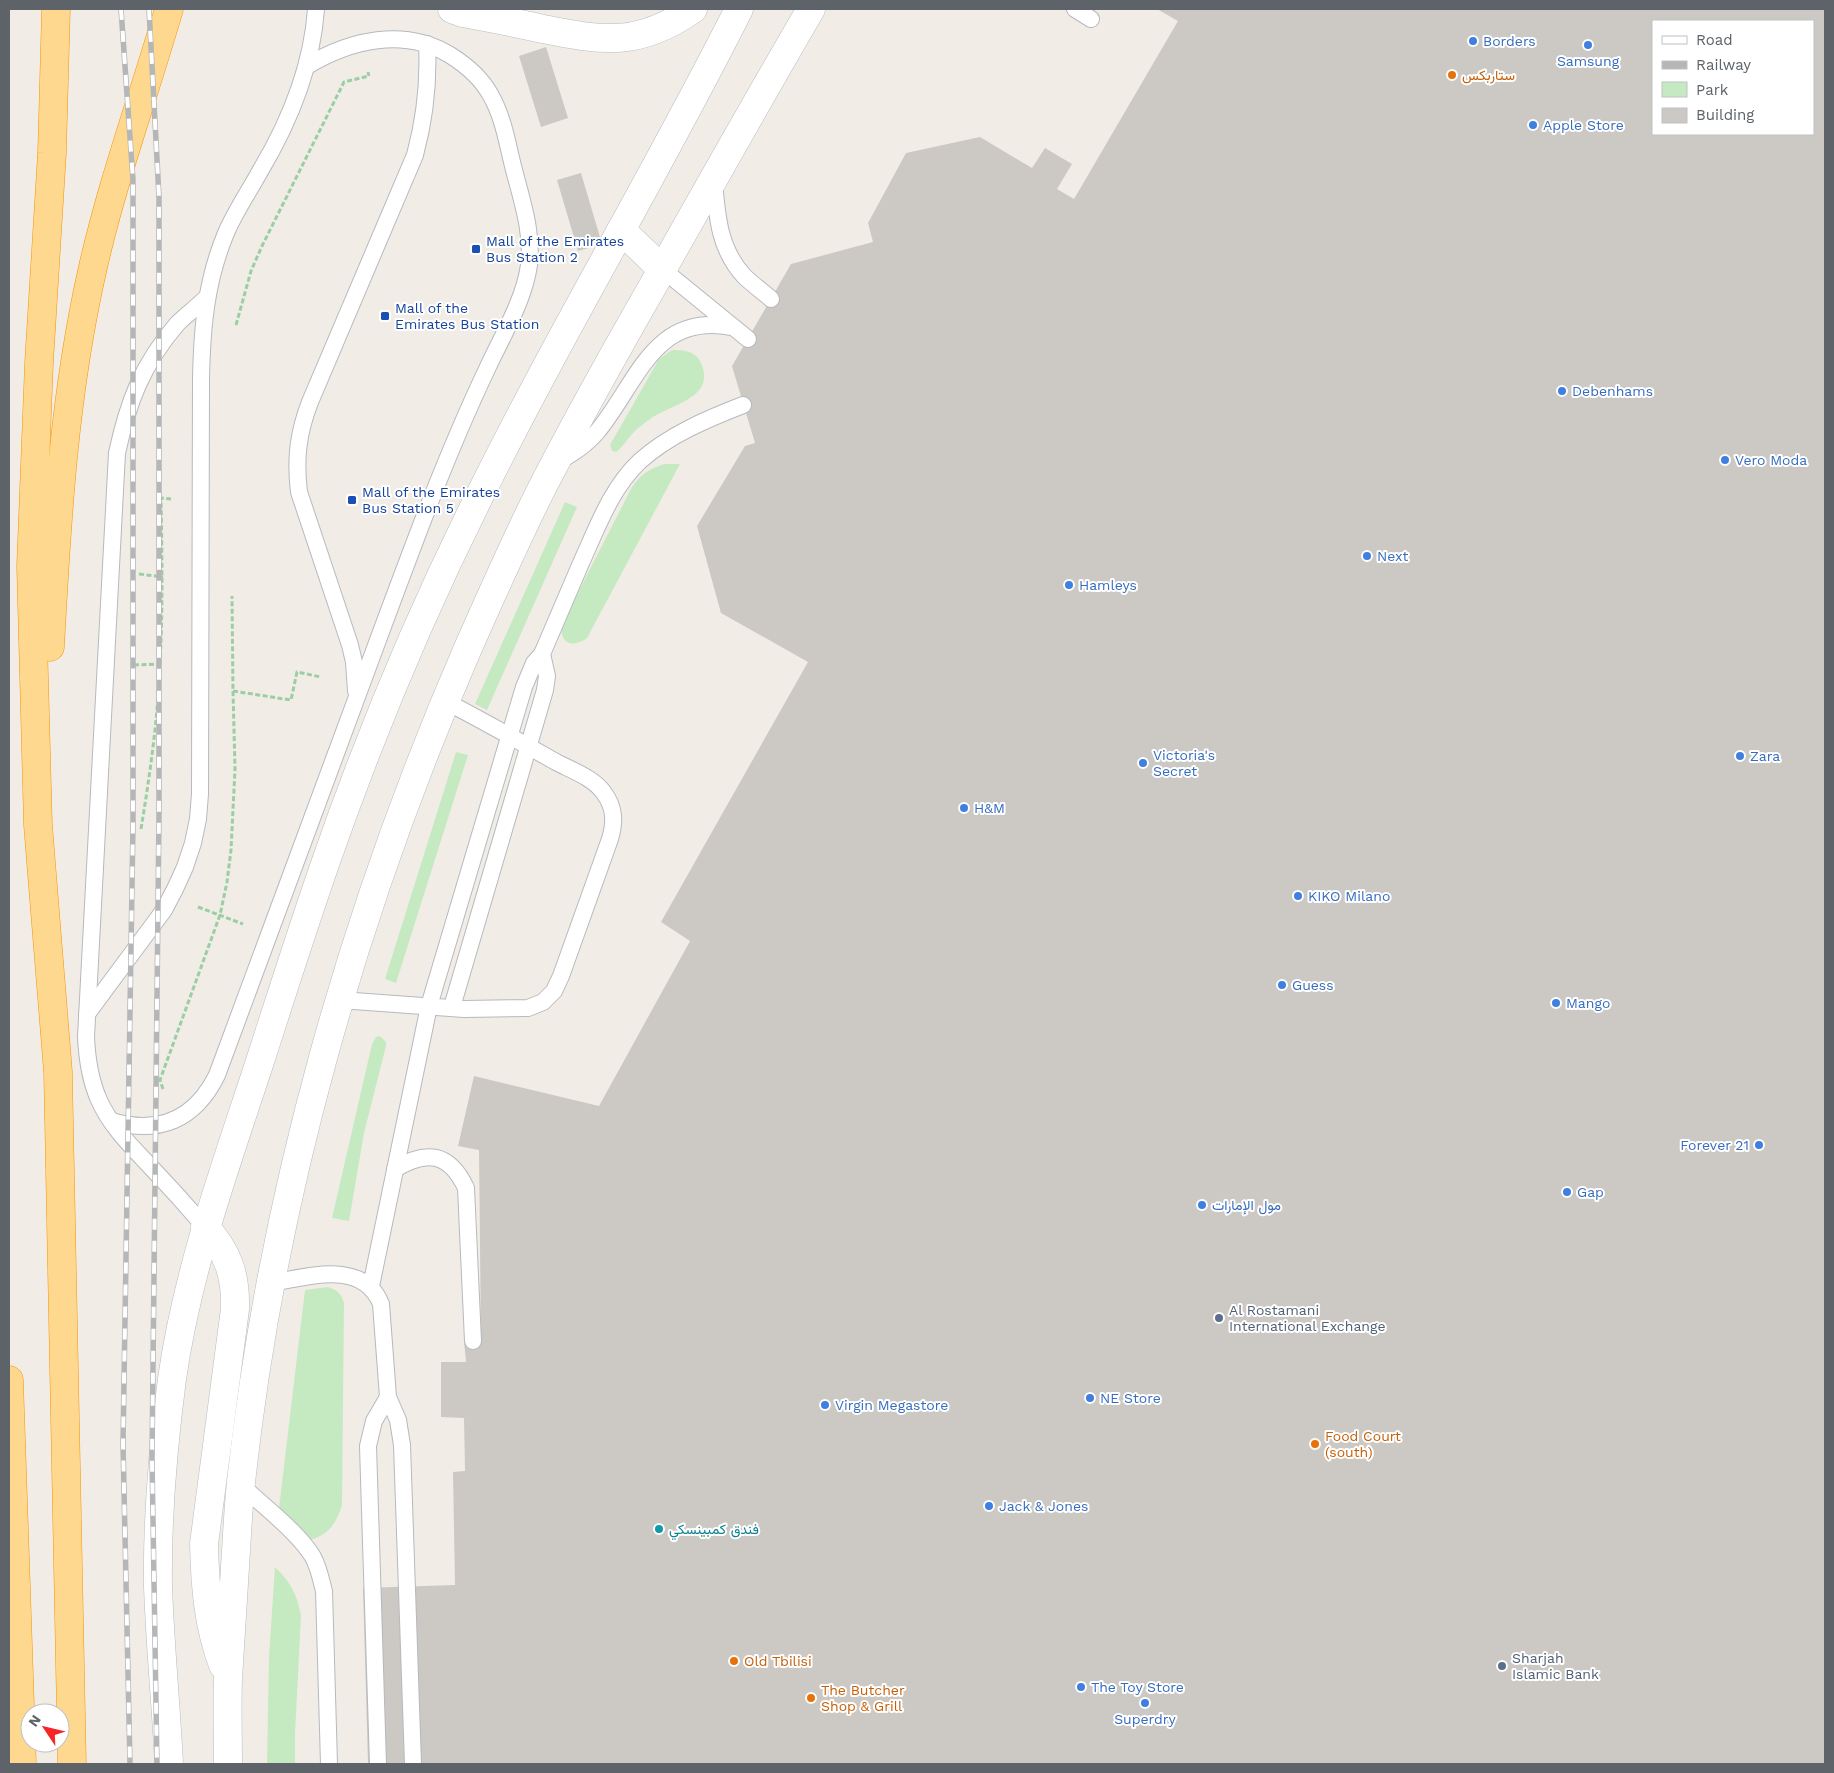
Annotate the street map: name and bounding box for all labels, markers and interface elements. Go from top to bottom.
legend [1652,20,1814,135]
text: Road [1696,31,1733,49]
place label: Borders [1483,33,1536,49]
marker: Borders [1467,35,1479,47]
marker: Samsung [1582,39,1594,51]
place label: Samsung [1557,53,1620,69]
text: Railway [1696,56,1751,74]
place label: ستاربكس [1462,67,1515,84]
marker: ستاربكس [1446,69,1458,81]
text: Park [1696,81,1729,99]
text: Building [1696,106,1754,124]
place label: Apple Store [1543,117,1624,133]
marker: Apple Store [1527,119,1539,131]
place label: Mall of the Emirates Bus Station 2 [486,233,624,265]
marker: Mall of the Emirates Bus Station 2 [470,243,482,255]
place label: Mall of the Emirates Bus Station [395,300,539,332]
marker: Mall of the Emirates Bus Station [379,310,391,322]
place label: Debenhams [1572,383,1653,399]
marker: Debenhams [1556,385,1568,397]
place label: Vero Moda [1735,452,1807,468]
marker: Vero Moda [1719,454,1731,466]
place label: Mall of the Emirates Bus Station 5 [362,484,500,516]
marker: Mall of the Emirates Bus Station 5 [346,494,358,506]
place label: Next [1377,548,1408,564]
marker: Next [1361,550,1373,562]
place label: Hamleys [1079,577,1137,593]
marker: Hamleys [1063,579,1075,591]
place label: Victoria's Secret [1153,747,1215,779]
place label: Zara [1750,748,1780,764]
marker: Zara [1734,750,1746,762]
marker: Victoria's Secret [1137,757,1149,769]
place label: H&M [974,800,1005,816]
marker: H&M [958,802,970,814]
place label: KIKO Milano [1308,888,1390,904]
marker: KIKO Milano [1292,890,1304,902]
place label: Guess [1292,977,1334,993]
marker: Guess [1276,979,1288,991]
place label: Mango [1566,995,1610,1011]
marker: Mango [1550,997,1562,1009]
place label: Forever 21 [1680,1137,1749,1153]
marker: Forever 21 [1753,1139,1765,1151]
place label: Gap [1577,1184,1604,1200]
marker: Gap [1561,1186,1573,1198]
place label: مول الإمارات [1212,1197,1281,1215]
marker: مول الإمارات [1196,1199,1208,1211]
place label: Al Rostamani International Exchange [1229,1302,1386,1334]
marker: Al Rostamani International Exchange [1213,1312,1225,1324]
place label: NE Store [1100,1390,1161,1406]
marker: NE Store [1084,1392,1096,1404]
place label: Virgin Megastore [835,1397,948,1413]
marker: Virgin Megastore [819,1399,831,1411]
place label: Food Court (south) [1325,1428,1401,1460]
marker: Food Court (south) [1309,1438,1321,1450]
place label: Jack & Jones [999,1498,1088,1514]
marker: Jack & Jones [983,1500,995,1512]
place label: فندق كمبينسكي [669,1521,759,1541]
marker: فندق كمبينسكي [653,1523,665,1535]
place label: Sharjah Islamic Bank [1512,1650,1599,1682]
place label: Old Tbilisi [744,1653,812,1669]
marker: Old Tbilisi [728,1655,740,1667]
marker: Sharjah Islamic Bank [1496,1660,1508,1672]
place label: The Toy Store [1091,1679,1184,1695]
marker: The Toy Store [1075,1681,1087,1693]
place label: The Butcher Shop & Grill [821,1682,905,1714]
marker: The Butcher Shop & Grill [805,1692,817,1704]
marker: Superdry [1139,1697,1151,1709]
north arrow [20,1703,70,1753]
place label: Superdry [1114,1711,1177,1727]
text: N [25,1712,44,1729]

